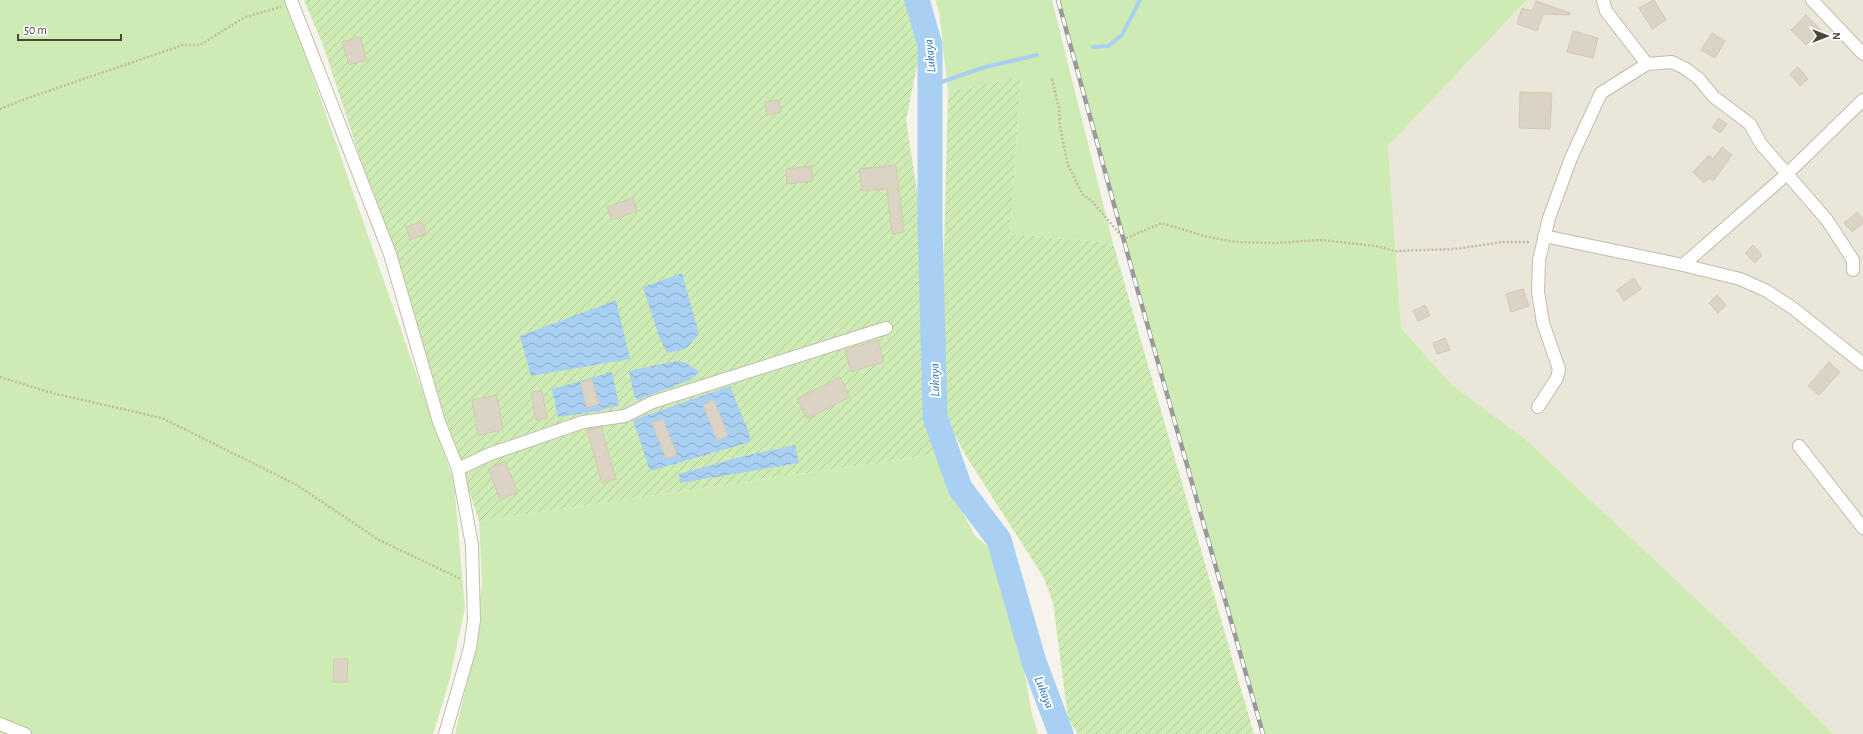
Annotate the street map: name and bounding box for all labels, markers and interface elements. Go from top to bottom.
scale bar [18,16,121,42]
north arrow [1807,16,1847,56]
text: 50 m [24,24,47,36]
text: N [1831,32,1842,40]
water label: Lukaya [923,38,938,73]
water label: Lukaya [929,363,942,397]
water label: Lukaya [1032,675,1056,711]

